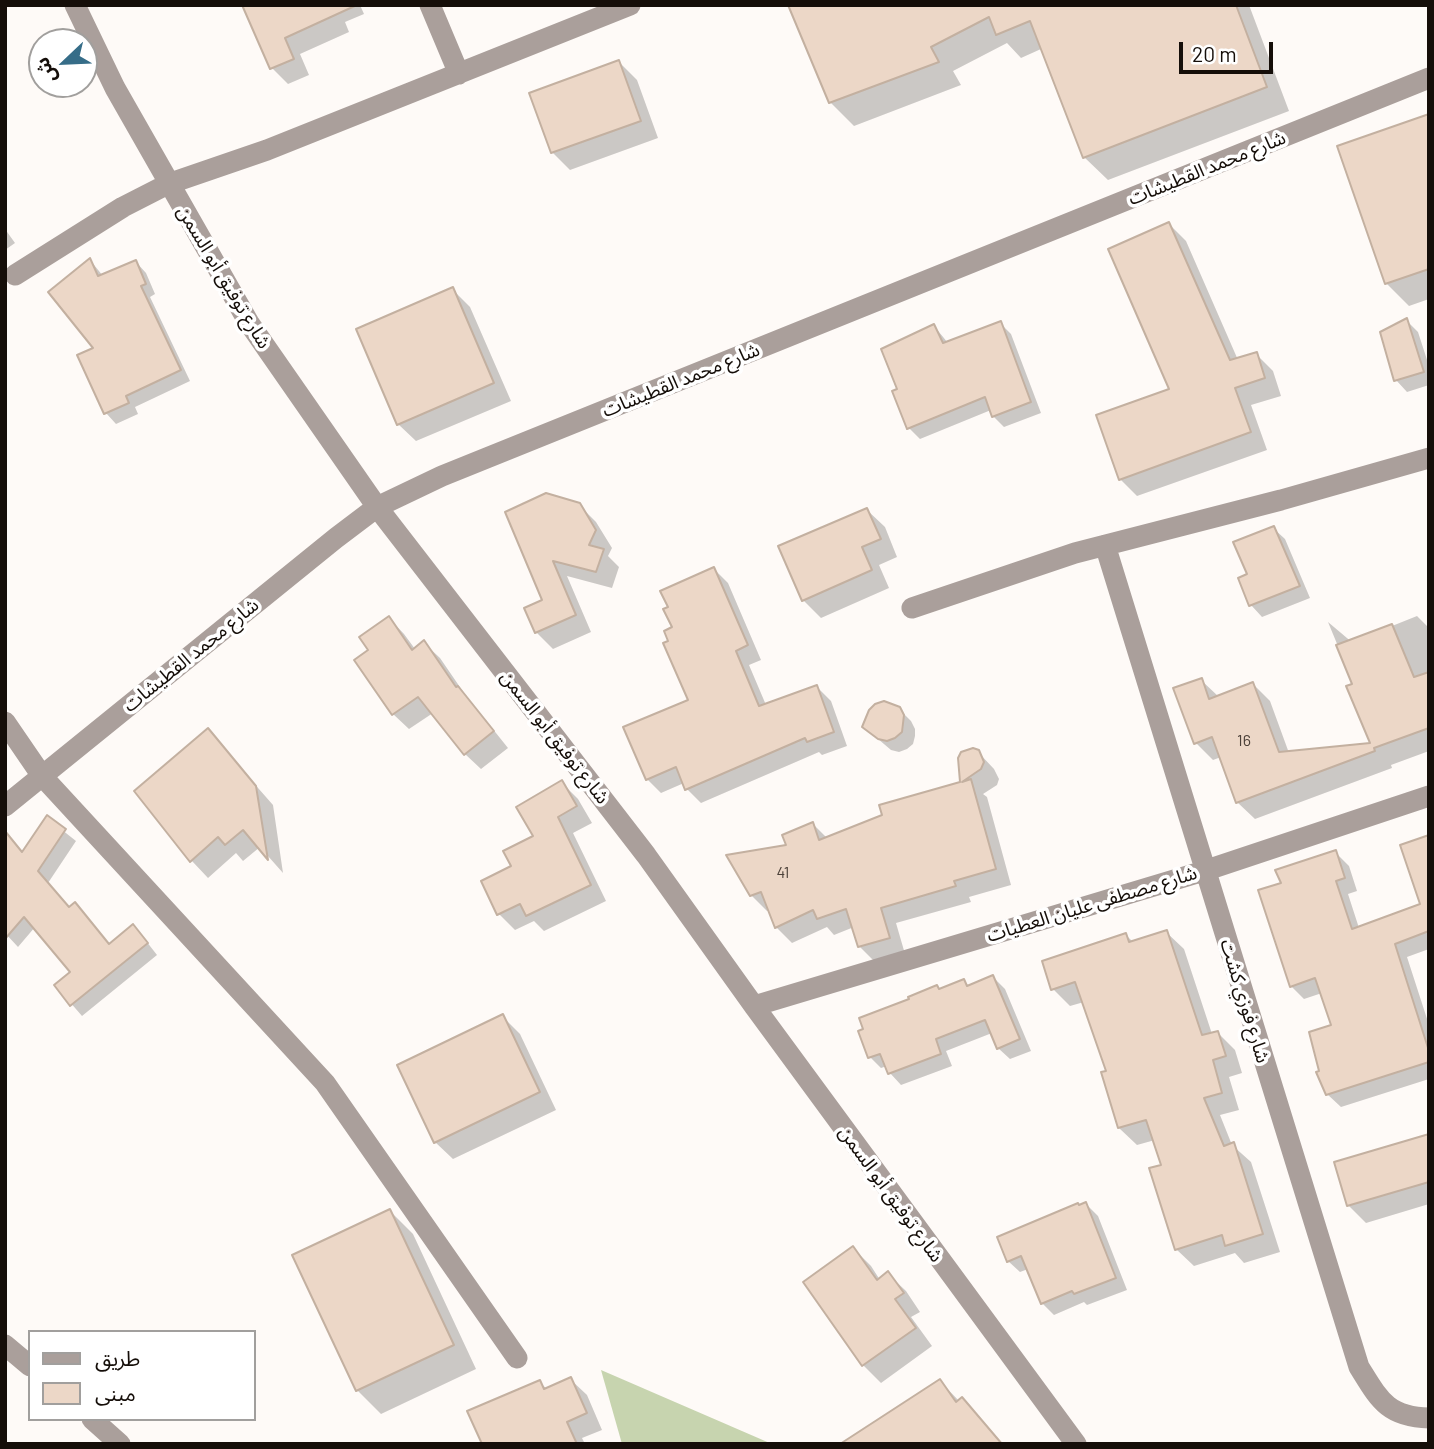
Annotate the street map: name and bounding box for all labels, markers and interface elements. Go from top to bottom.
north arrow [28,28,98,98]
scale bar [1182,28,1276,72]
text: 20 m [1192,41,1237,66]
text: ش [29,54,61,87]
street label: شارع محمد القطيشات [1125,126,1289,210]
street label: شارع توفيق أبو السمن [172,201,276,353]
street label: شارع محمد القطيشات [599,338,763,422]
street label: شارع محمد القطيشات [119,593,263,717]
street label: شارع توفيق أبو السمن [496,666,614,808]
house number: 16 [1237,731,1251,751]
street label: شارع مصطفى عليان العطيات [984,861,1200,947]
house number: 41 [777,863,789,883]
street label: شارع فوزي كشت [1215,936,1275,1066]
street label: شارع توفيق أبو السمن [834,1121,948,1267]
legend [28,1330,256,1421]
text: طريق [95,1345,140,1370]
text: مبنى [95,1380,136,1405]

